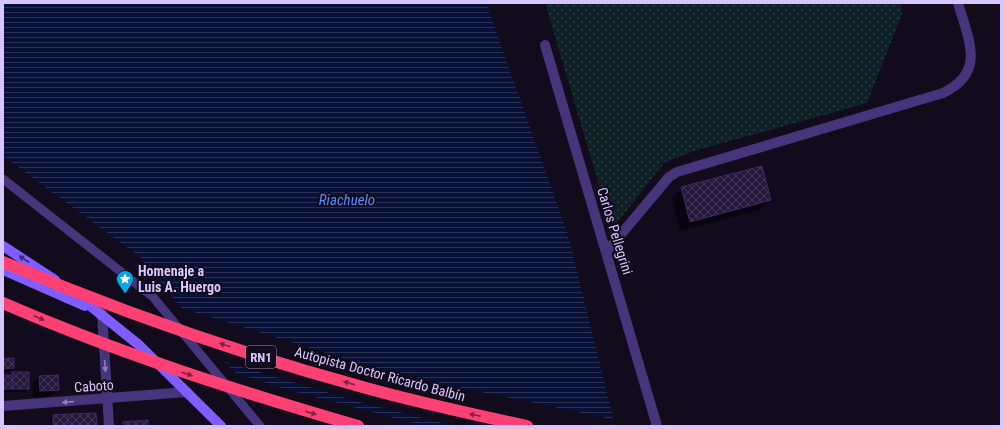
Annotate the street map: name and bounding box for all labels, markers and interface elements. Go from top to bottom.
street label: Carlos Pellegrini [594,185,636,277]
water label: Riachuelo [319,191,375,209]
one-way arrow [18,255,29,263]
place label: Homenaje a Luis A. Huergo [138,263,221,295]
place icon: Homenaje a Luis A. Huergo [115,269,135,294]
one-way arrow [33,316,45,322]
one-way arrow [218,342,230,348]
street label: Autopista Doctor Ricardo Balbín [293,343,467,405]
road number: RN1 [246,346,276,368]
one-way arrow [101,360,108,372]
one-way arrow [181,371,193,377]
street label: Caboto [74,377,114,395]
one-way arrow [342,380,354,386]
one-way arrow [62,398,74,405]
one-way arrow [305,410,317,416]
one-way arrow [469,411,481,417]

